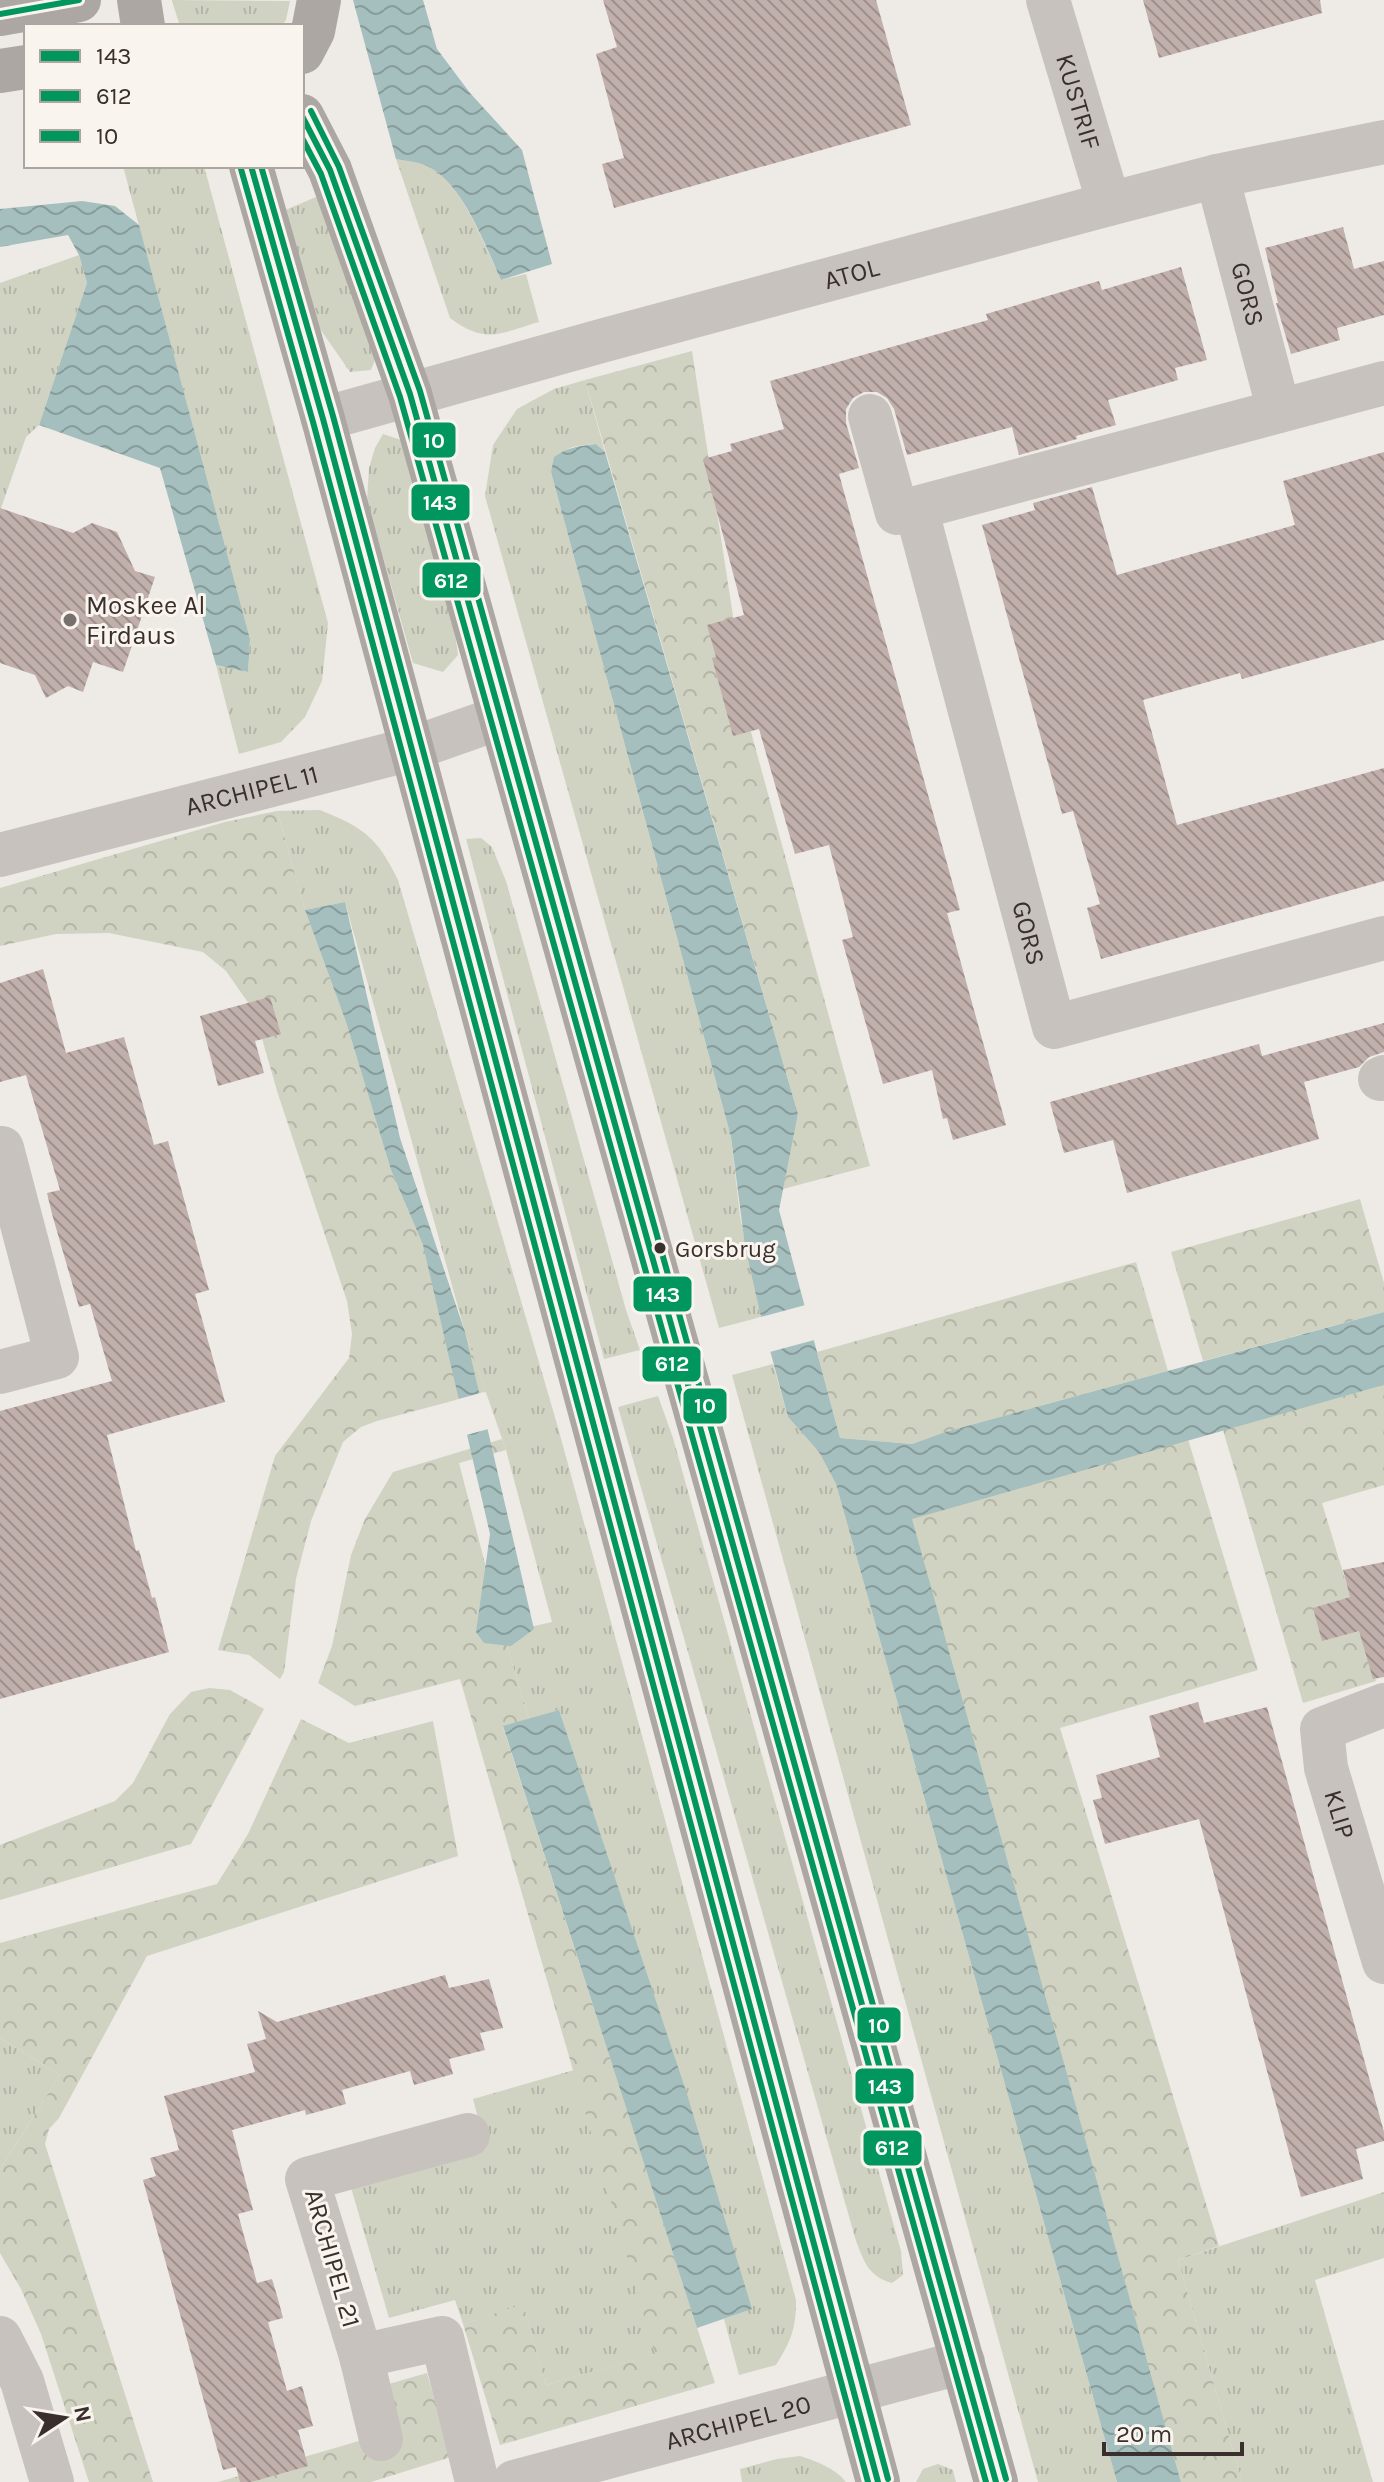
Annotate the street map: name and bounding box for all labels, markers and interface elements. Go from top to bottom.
legend [24,24,304,168]
text: 143 [96,42,132,70]
street label: KUSTRIF [1049,50,1107,153]
text: 612 [96,82,132,110]
text: 10 [96,122,118,150]
street label: ATOL [820,252,882,296]
street label: GORS [1224,259,1271,330]
line badge: 10 [411,421,457,459]
text: 10 [423,428,445,454]
line badge: 143 [410,483,471,522]
text: 143 [423,490,457,516]
line badge: 612 [421,561,482,599]
text: 612 [434,568,468,594]
place label: Moskee Al Firdaus [86,590,206,651]
marker: Moskee Al Firdaus [61,611,79,629]
street label: ARCHIPEL 11 [182,759,322,823]
street label: GORS [1005,898,1052,969]
place label: Gorsbrug [675,1235,776,1263]
marker: Gorsbrug [652,1240,668,1256]
line badge: 143 [632,1275,693,1313]
text: 143 [646,1282,680,1308]
line badge: 612 [641,1345,702,1383]
text: 612 [655,1351,689,1377]
line badge: 10 [682,1387,728,1425]
text: 10 [694,1393,716,1419]
street label: KLIP [1317,1786,1361,1843]
line badge: 10 [856,2006,902,2044]
text: 10 [868,2013,890,2039]
line badge: 143 [854,2067,915,2105]
text: 143 [868,2074,902,2100]
line badge: 612 [862,2129,923,2167]
text: 612 [875,2135,909,2161]
street label: ARCHIPEL 21 [298,2185,367,2331]
north arrow [24,2378,104,2458]
street label: ARCHIPEL 20 [662,2388,814,2457]
text: N [68,2404,97,2424]
scale bar [1104,2406,1242,2456]
text: 20 m [1116,2420,1172,2448]

